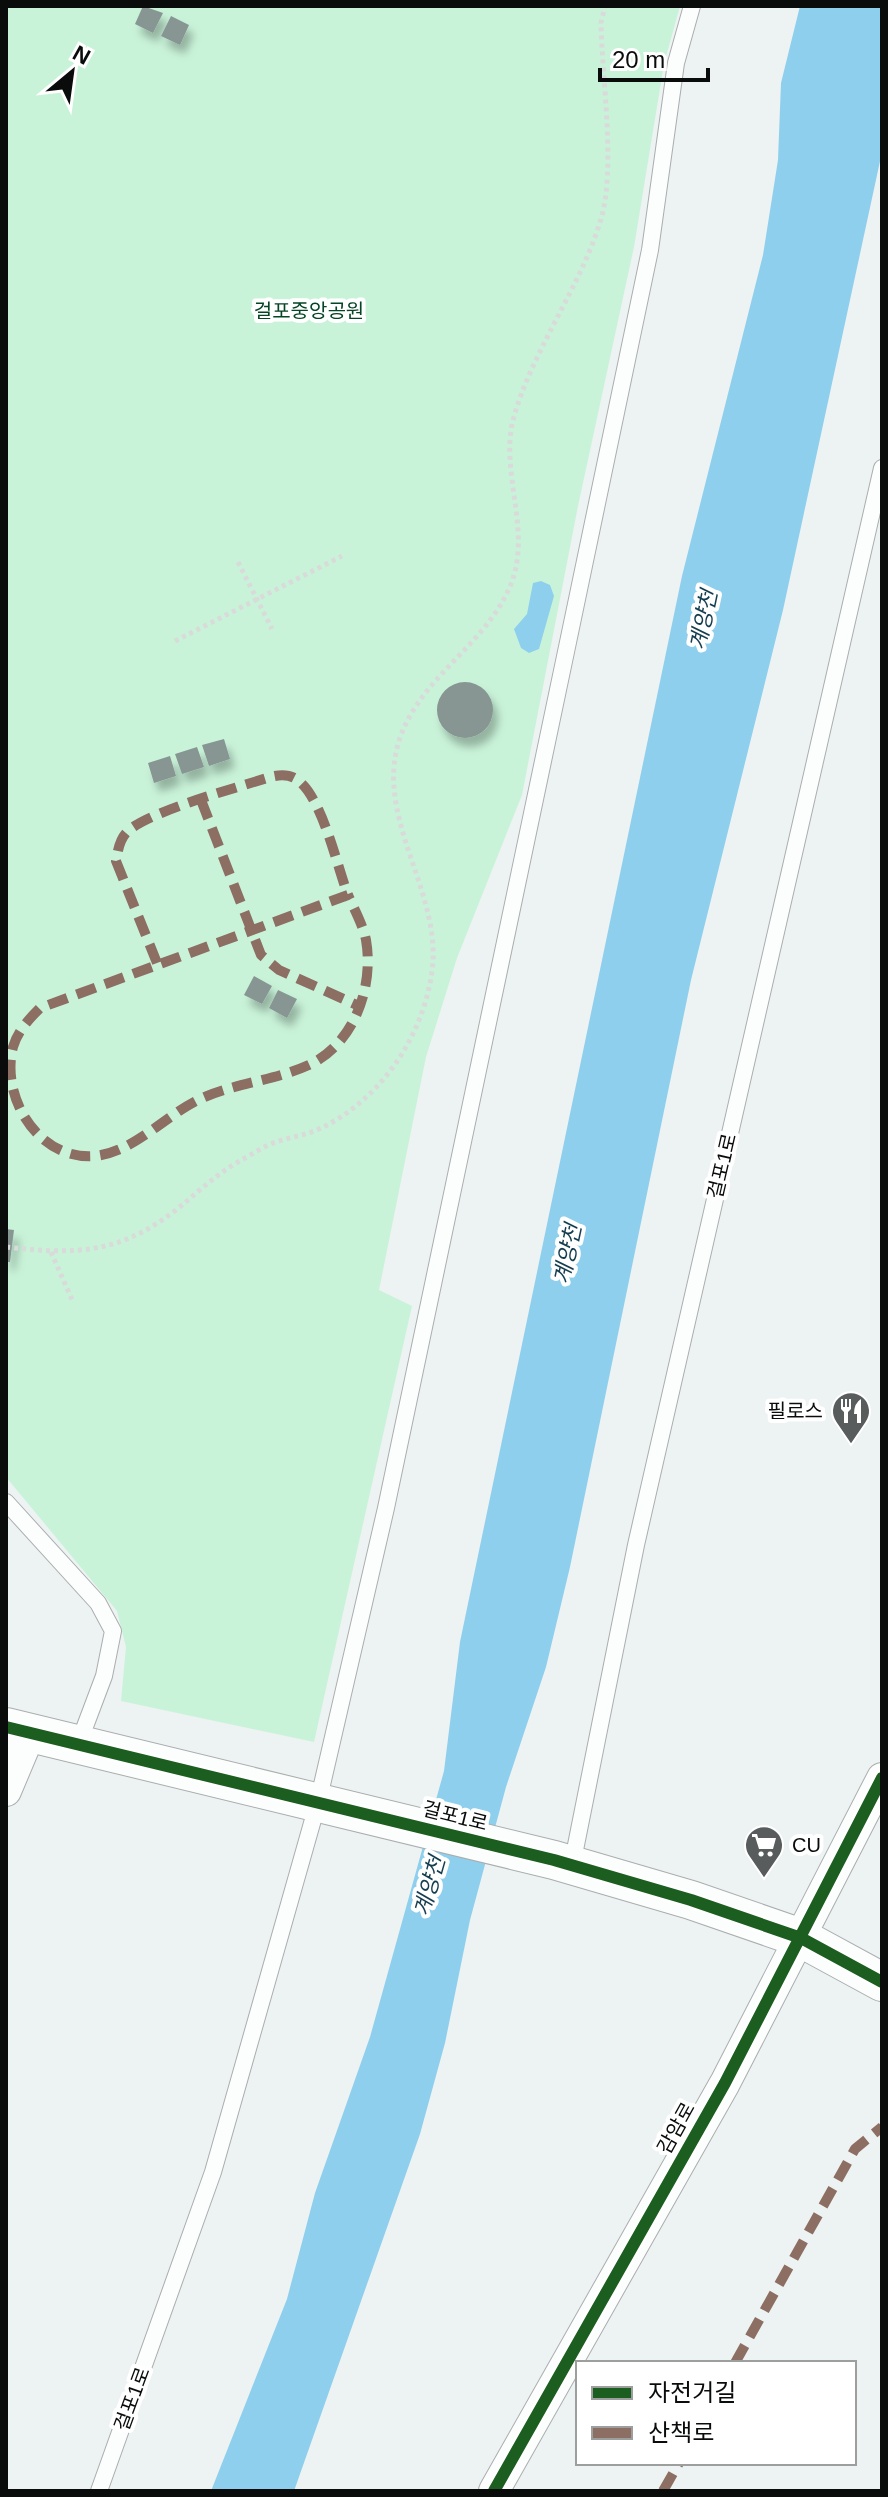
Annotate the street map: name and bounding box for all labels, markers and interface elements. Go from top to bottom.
north arrow [32,32,112,112]
scale bar [600,32,708,82]
text: N [68,40,94,70]
text: 20 m [612,46,665,73]
park label: 걸포중앙공원 [254,300,364,322]
water label: 계양천 [685,585,723,652]
street label: 걸포1로 [704,1131,740,1201]
water label: 계양천 [549,1219,587,1286]
restaurant icon: 필로스 [830,1390,872,1445]
place label: 필로스 [768,1400,823,1422]
street label: 걸포1로 [420,1797,490,1835]
supermarket icon: CU [743,1824,785,1879]
place label: CU [792,1834,821,1856]
water label: 계양천 [409,1851,451,1919]
street label: 감암로 [653,2099,699,2157]
legend [576,2361,856,2465]
street label: 걸포1로 [110,2364,154,2434]
text: 자전거길 [648,2379,736,2406]
text: 산책로 [648,2419,714,2446]

